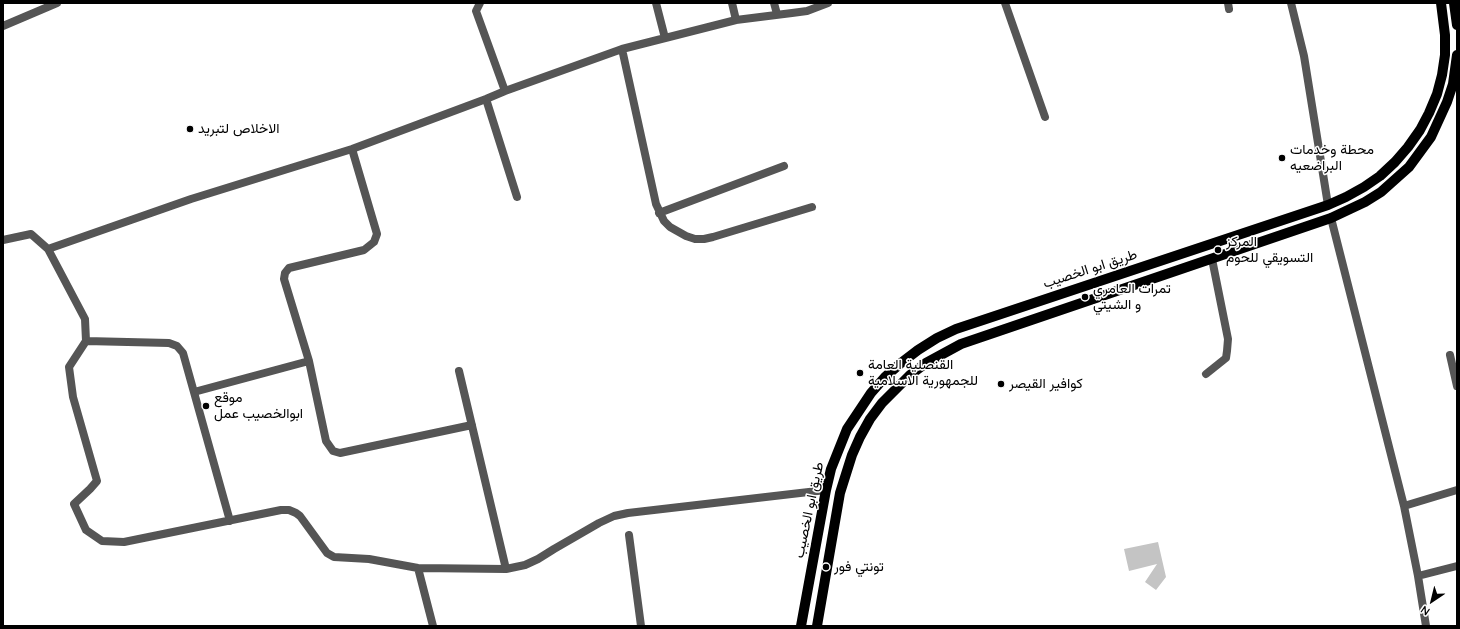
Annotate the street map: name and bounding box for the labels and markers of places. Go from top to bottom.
place label: الاخلاص لتبريد [198,121,279,137]
marker: الاخلاص لتبريد [185,124,195,134]
place label: محطة وخدمات البراضعيه [1290,142,1374,174]
marker: محطة وخدمات البراضعيه [1277,153,1287,163]
place label: المركز التسويقي للحوم [1226,234,1313,266]
marker: المركز التسويقي للحوم [1213,245,1223,255]
place label: تمرات العامري و الشيتي [1093,281,1171,314]
marker: تمرات العامري و الشيتي [1080,292,1090,302]
place label: القنصلية العامة للجمهورية الاسلامية [868,357,978,390]
marker: القنصلية العامة للجمهورية الاسلامية [855,368,865,378]
place label: كوافير القيصر [1009,376,1083,392]
marker: كوافير القيصر [996,379,1006,389]
place label: موقع ابوالخصيب عمل [214,390,303,422]
marker: موقع ابوالخصيب عمل [201,401,211,411]
place label: تونتي فور [834,559,884,575]
marker: تونتي فور [821,562,831,572]

